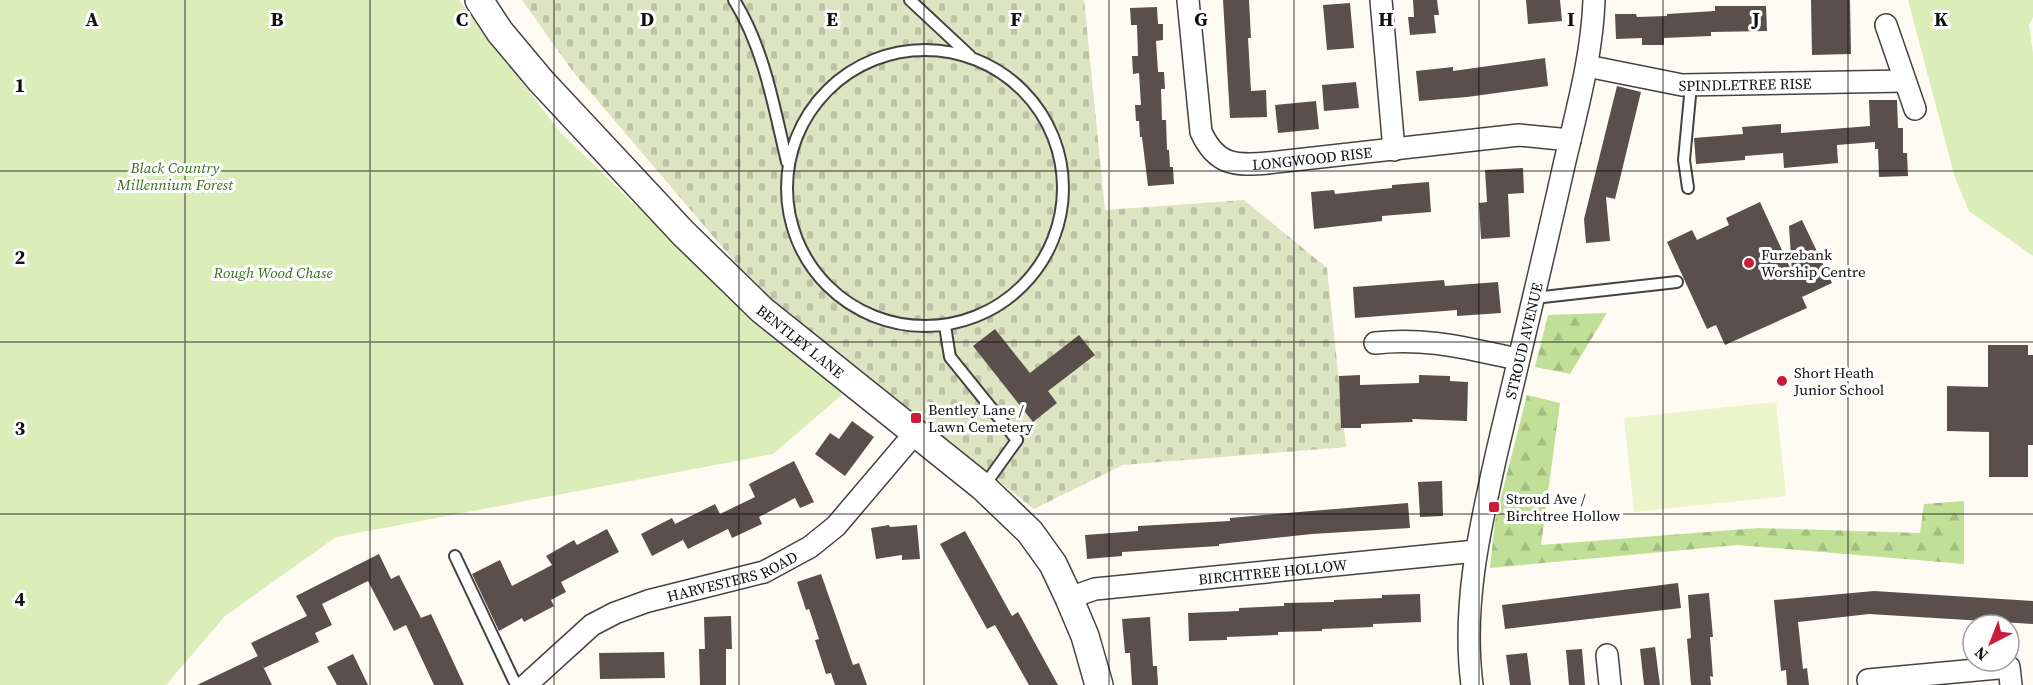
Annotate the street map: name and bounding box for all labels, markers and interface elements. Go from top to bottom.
text: A [85,5,99,33]
text: B [270,5,284,33]
text: C [456,5,468,33]
text: D [640,5,654,33]
text: E [826,5,838,33]
text: F [1010,5,1022,33]
text: G [1194,5,1208,33]
text: H [1378,5,1394,33]
text: I [1567,5,1575,33]
text: J [1750,5,1760,33]
text: K [1934,5,1948,33]
text: 1 [15,71,25,99]
street label: SPINDLETREE RISE [1678,72,1812,96]
street label: LONGWOOD RISE [1252,141,1373,175]
park label: Black Country Millennium Forest [116,157,234,195]
text: 2 [15,243,26,271]
place label: Furzebank Worship Centre [1761,244,1866,282]
marker: Furzebank Worship Centre [1742,256,1756,270]
park label: Rough Wood Chase [212,262,333,283]
street label: STROUD AVENUE [1499,280,1547,401]
street label: BENTLEY LANE [752,299,849,383]
place label: Short Heath Junior School [1793,362,1885,400]
marker: Short Heath Junior School [1775,374,1789,388]
place label: Bentley Lane / Lawn Cemetery [928,399,1034,437]
marker: Bentley Lane / Lawn Cemetery [909,411,923,425]
text: 3 [15,414,26,442]
place label: Stroud Ave / Birchtree Hollow [1506,488,1621,526]
marker: Stroud Ave / Birchtree Hollow [1487,500,1501,514]
street label: HARVESTERS ROAD [664,545,801,606]
street label: BIRCHTREE HOLLOW [1197,553,1349,589]
text: 4 [15,585,26,613]
north arrow [1961,613,2021,673]
text: N [1969,642,1993,666]

